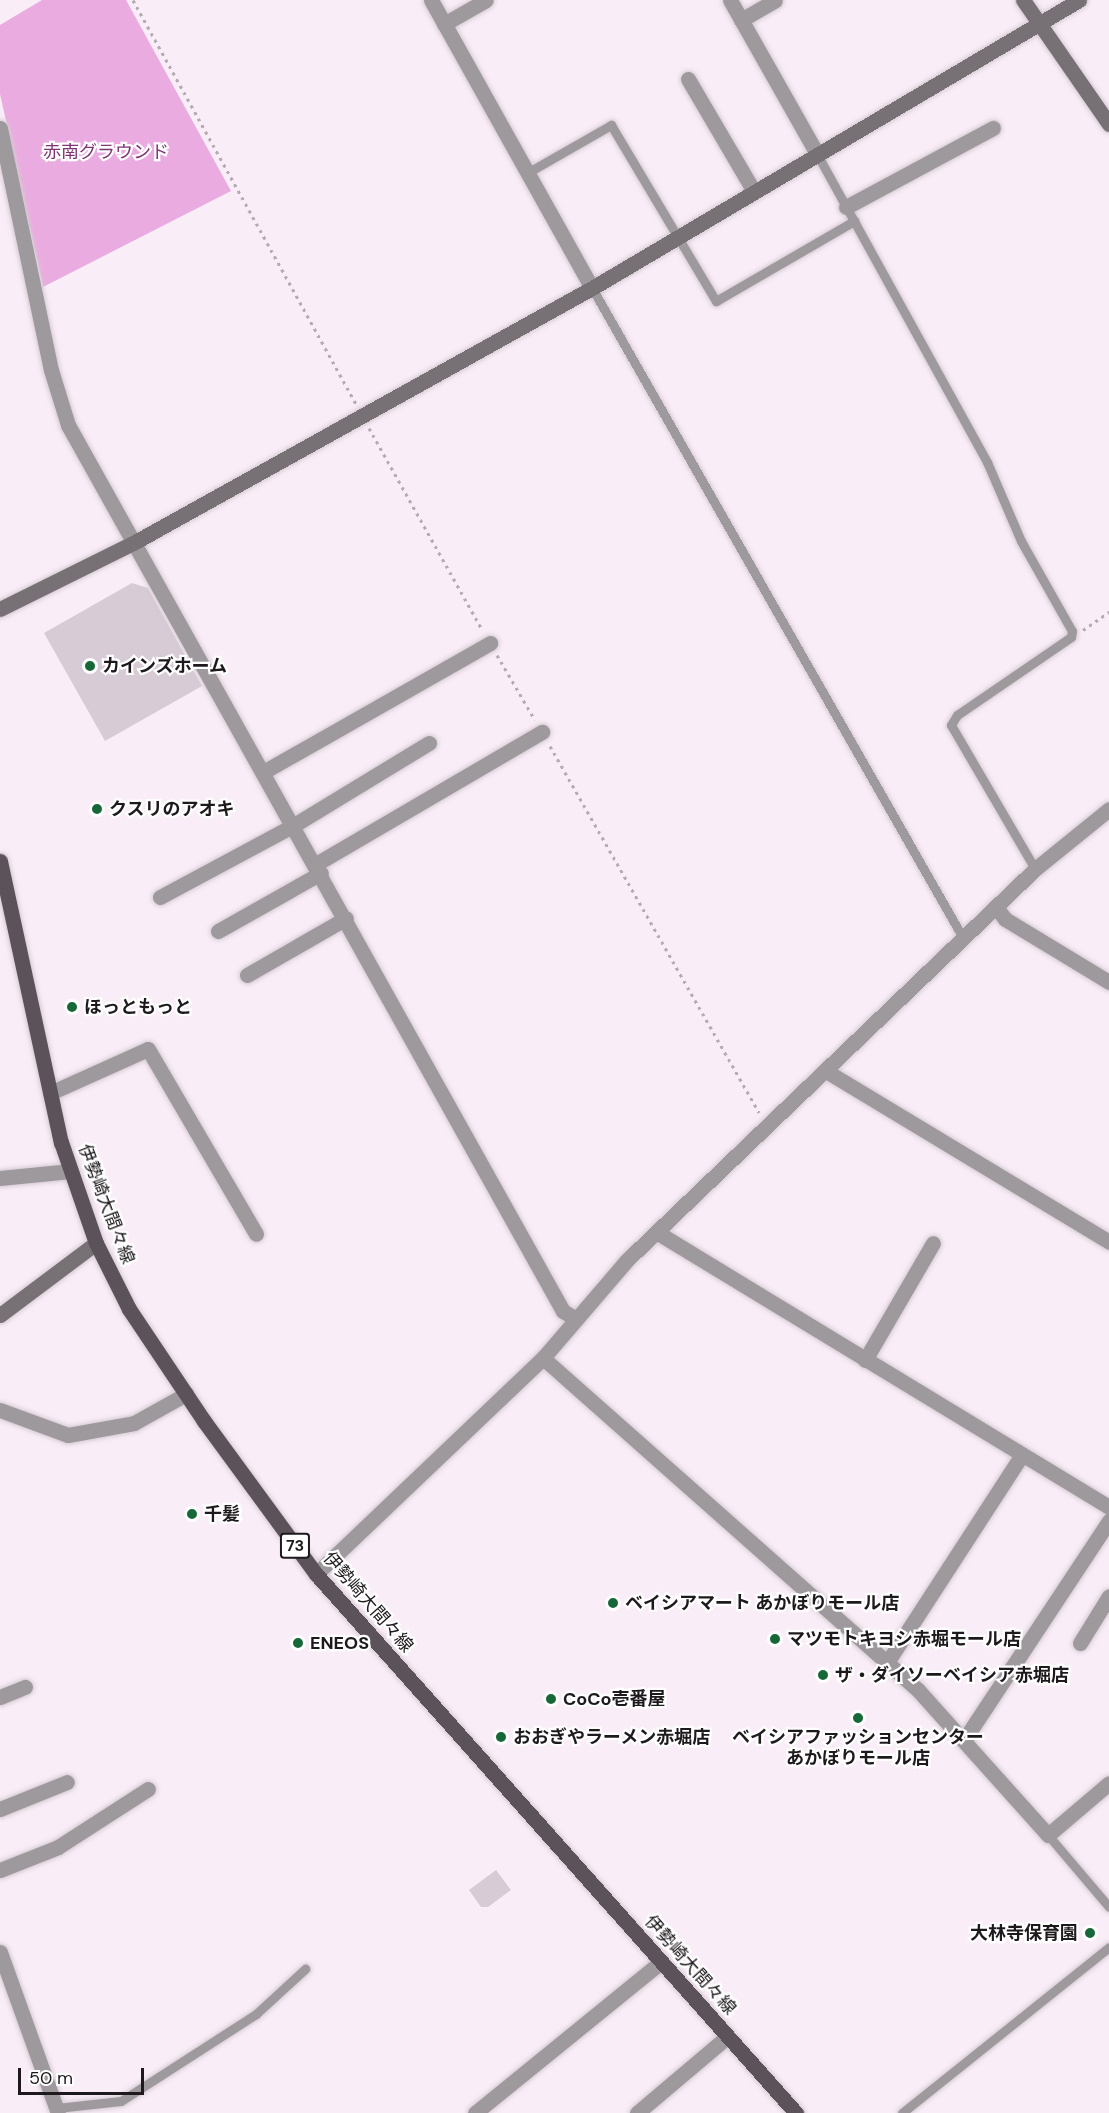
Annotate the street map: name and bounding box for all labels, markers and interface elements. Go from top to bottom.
park label: 赤南グラウンド [43,141,169,163]
place label: カインズホーム [102,655,228,677]
marker: カインズホーム [83,659,97,673]
place label: クスリのアオキ [109,798,235,820]
marker: クスリのアオキ [90,802,104,816]
place label: ほっともっと [84,996,192,1018]
marker: ほっともっと [65,1000,79,1014]
street label: 伊勢崎大間々線 [73,1141,139,1267]
place label: 千髪 [204,1503,240,1525]
marker: 千髪 [185,1507,199,1521]
road number: 73 [278,1533,312,1559]
street label: 伊勢崎大間々線 [319,1547,417,1657]
place label: ベイシアマート あかぼりモール店 [625,1592,899,1614]
marker: ベイシアマート あかぼりモール店 [606,1596,620,1610]
place label: マツモトキヨシ赤堀モール店 [787,1628,1021,1650]
place label: ENEOS [310,1632,369,1654]
marker: マツモトキヨシ赤堀モール店 [768,1632,782,1646]
marker: ENEOS [291,1636,305,1650]
place label: ザ・ダイソーベイシア赤堀店 [835,1664,1069,1686]
marker: ザ・ダイソーベイシア赤堀店 [816,1668,830,1682]
place label: CoCo壱番屋 [563,1688,666,1710]
marker: CoCo壱番屋 [544,1692,558,1706]
marker: ベイシアファッションセンター あかぼりモール店 [851,1711,865,1725]
place label: おおぎやラーメン赤堀店 [513,1726,711,1748]
place label: ベイシアファッションセンター あかぼりモール店 [732,1727,984,1770]
marker: おおぎやラーメン赤堀店 [494,1730,508,1744]
street label: 伊勢崎大間々線 [640,1911,740,2019]
place label: 大林寺保育園 [970,1922,1078,1944]
marker: 大林寺保育園 [1083,1926,1097,1940]
scale bar [21,2056,147,2094]
text: 50 m [29,2066,73,2090]

